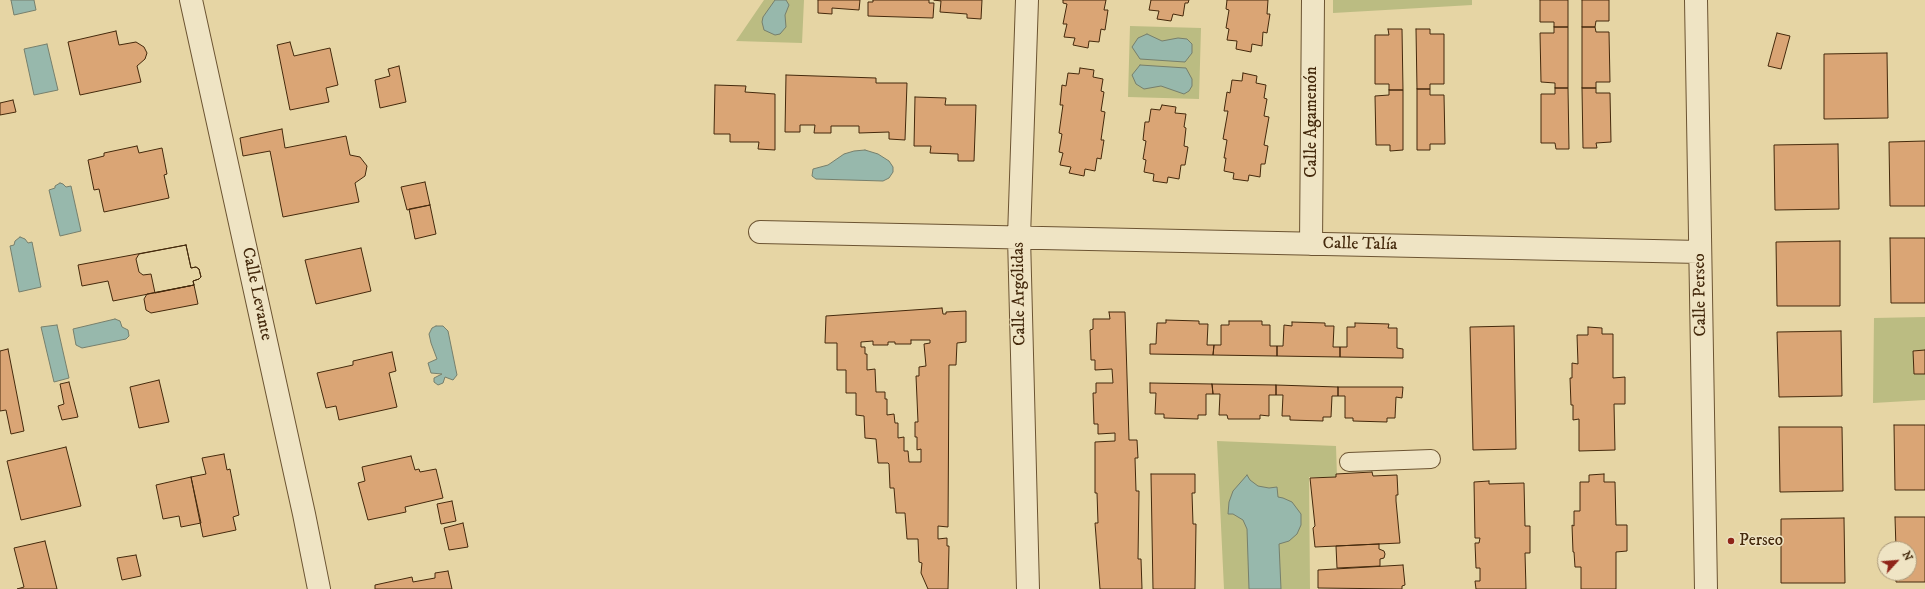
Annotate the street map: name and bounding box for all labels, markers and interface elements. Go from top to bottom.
street label: Calle Agamenón [1302,66,1322,178]
street label: Calle Talía [1323,234,1397,256]
street label: Calle Argólidas [1009,242,1031,346]
street label: Calle Levante [236,246,276,342]
street label: Calle Perseo [1690,253,1712,337]
place label: Perseo [1739,531,1783,551]
marker: Perseo [1726,536,1736,546]
north arrow [1877,541,1917,581]
text: N [1899,549,1915,563]

